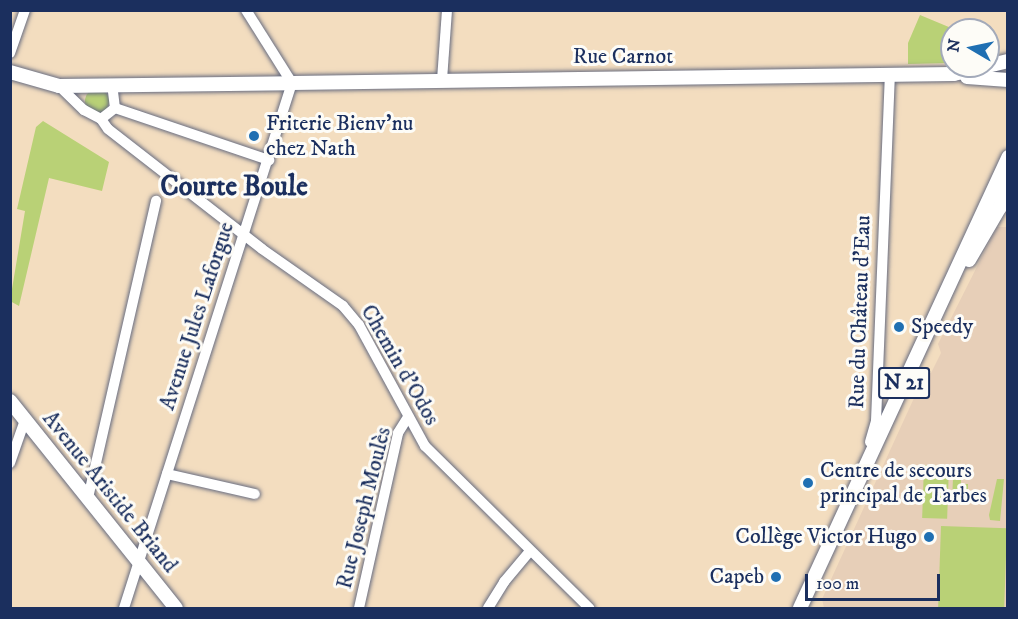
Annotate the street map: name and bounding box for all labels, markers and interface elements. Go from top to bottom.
north arrow [940,18,1000,78]
text: N [943,37,965,54]
street label: Rue Carnot [573,44,673,70]
place label: Friterie Bienv'nu chez Nath [266,110,413,162]
marker: Friterie Bienv'nu chez Nath [247,129,261,143]
district label: Courte Boule [160,170,308,204]
street label: Rue du Château d'Eau [843,215,877,409]
street label: Avenue Jules Laforgue [154,219,240,413]
street label: Chemin d'Odos [355,300,445,430]
place label: Speedy [911,314,973,340]
marker: Speedy [892,320,906,334]
road number: N 21 [877,365,931,401]
street label: Avenue Aristide Briand [37,406,183,578]
street label: Rue Joseph Moulès [331,424,397,592]
place label: Centre de secours principal de Tarbes [820,457,987,508]
marker: Centre de secours principal de Tarbes [801,476,815,490]
place label: Collège Victor Hugo [735,524,917,550]
marker: Collège Victor Hugo [922,530,936,544]
scale bar [808,562,943,600]
place label: Capeb [710,564,764,590]
marker: Capeb [769,570,783,584]
text: 100 m [816,573,859,595]

